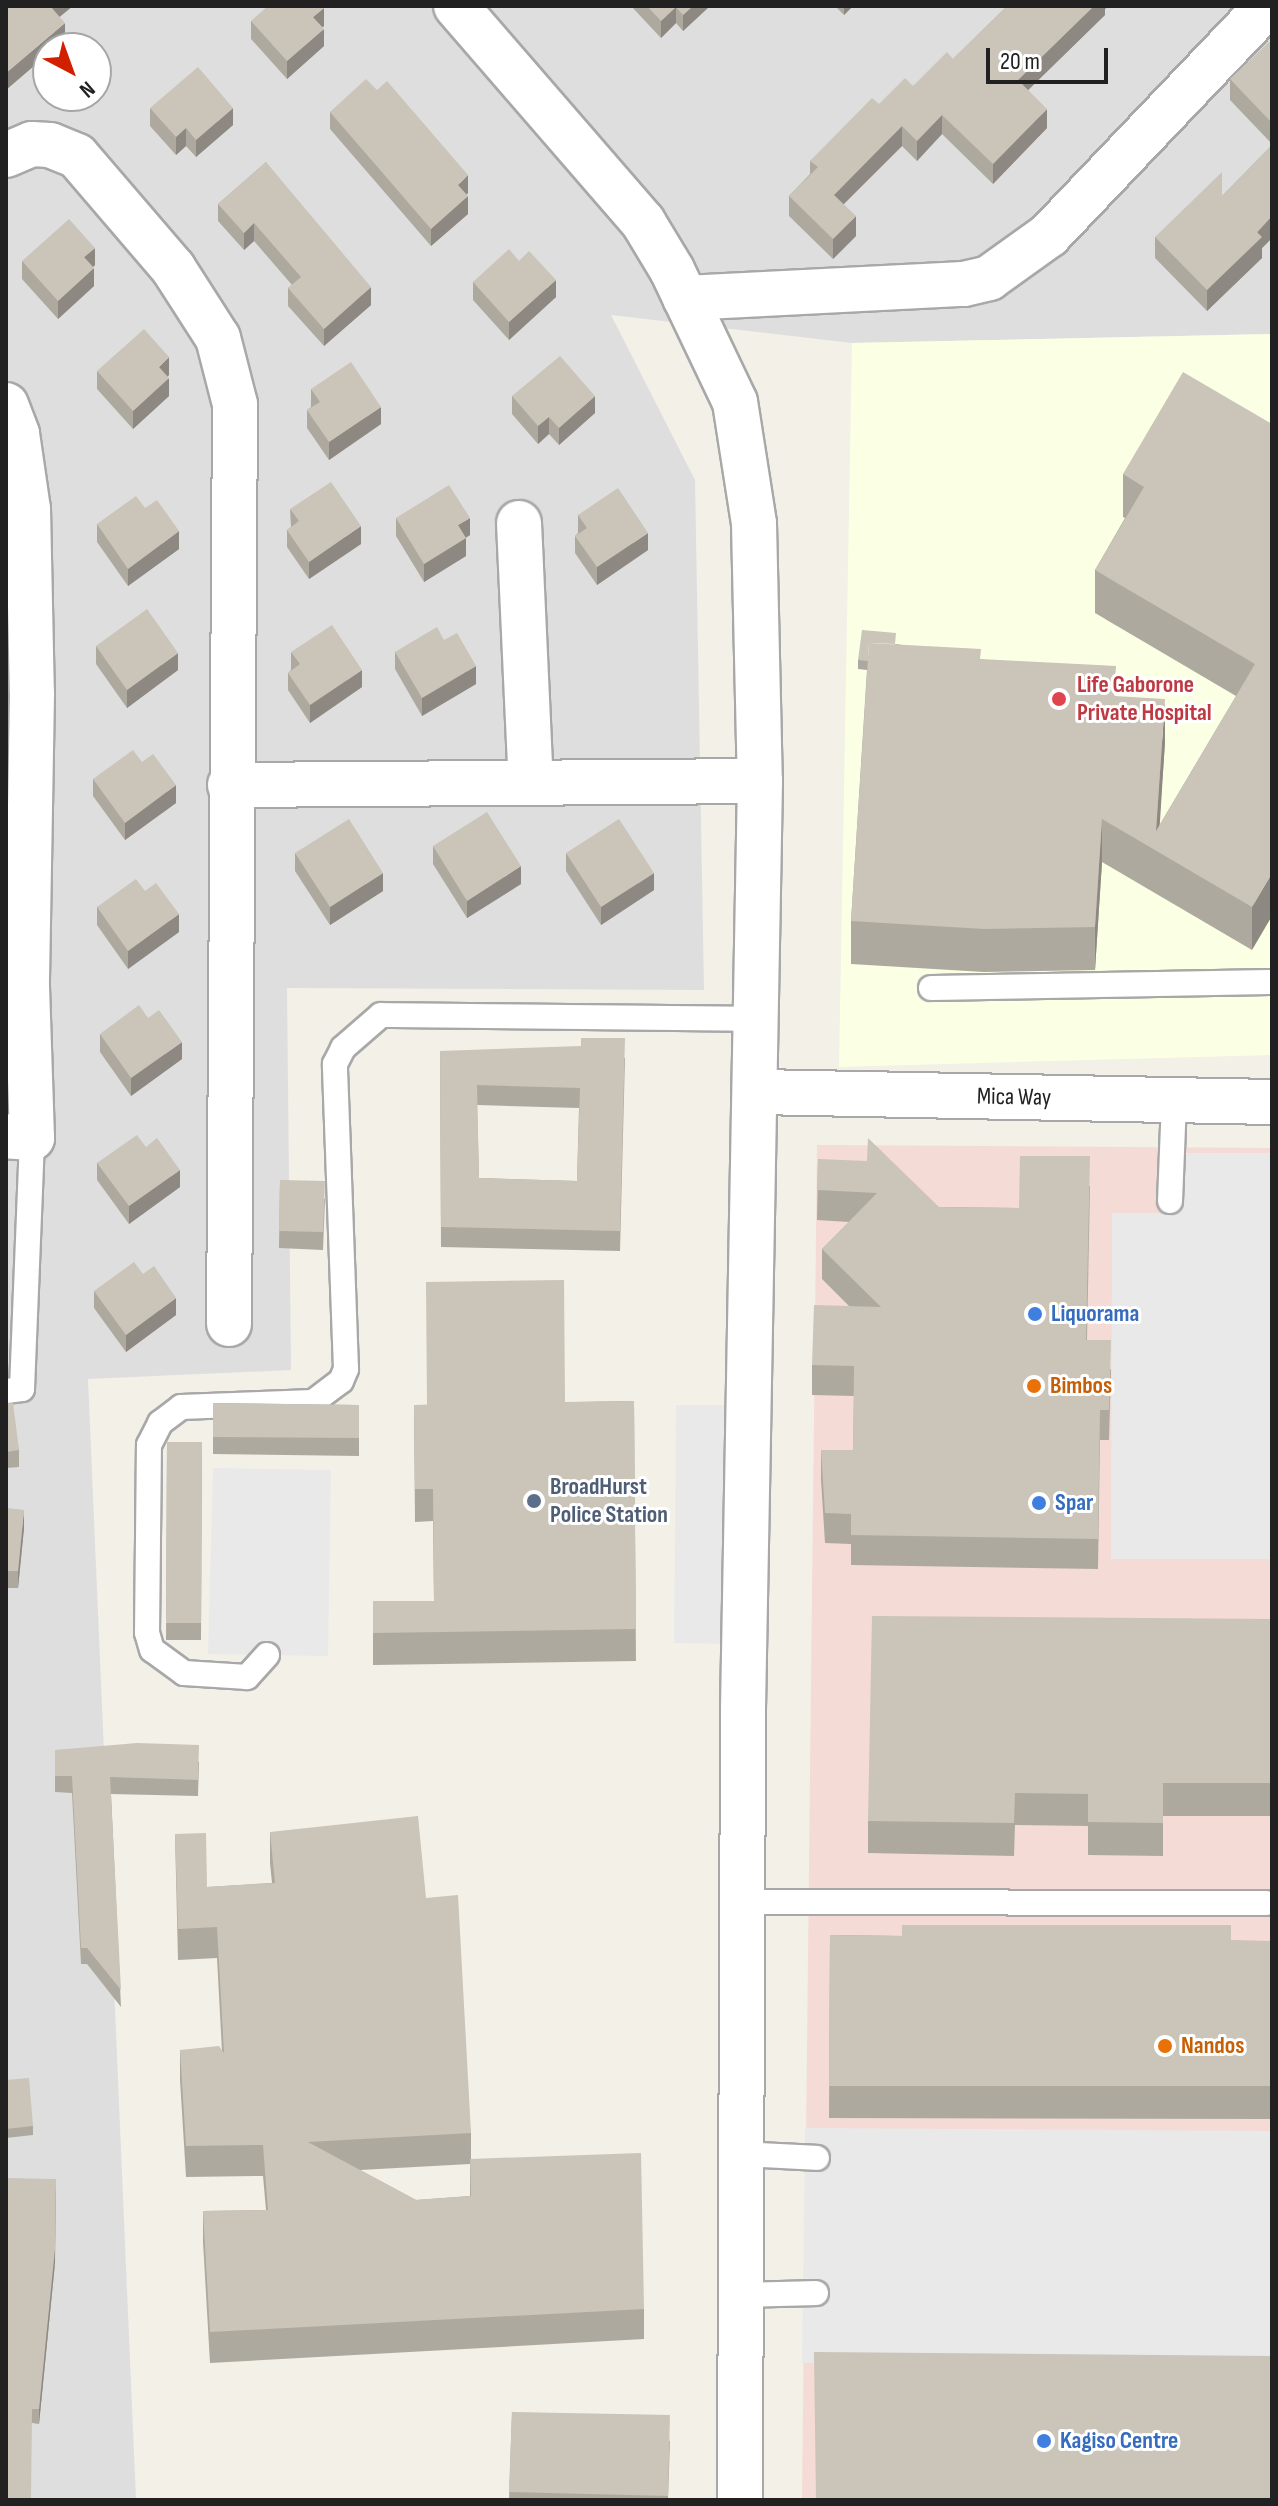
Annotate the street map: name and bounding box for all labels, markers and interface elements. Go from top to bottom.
north arrow [32,32,112,112]
scale bar [990,32,1112,82]
text: 20 m [1000,47,1040,76]
text: N [73,75,100,103]
place label: Life Gaborone Private Hospital [1077,671,1212,727]
marker: Life Gaborone Private Hospital [1048,688,1070,710]
street label: Mica Way [977,1082,1051,1112]
place label: Liquorama [1051,1300,1139,1328]
marker: Liquorama [1026,1305,1044,1323]
place label: Bimbos [1050,1372,1112,1400]
marker: Bimbos [1025,1377,1043,1395]
place label: BroadHurst Police Station [550,1473,668,1529]
place label: Spar [1055,1489,1094,1517]
marker: BroadHurst Police Station [525,1492,543,1510]
marker: Spar [1030,1494,1048,1512]
place label: Nandos [1181,2032,1244,2060]
marker: Nandos [1156,2037,1174,2055]
place label: Kagiso Centre [1060,2427,1178,2455]
marker: Kagiso Centre [1035,2432,1053,2450]

